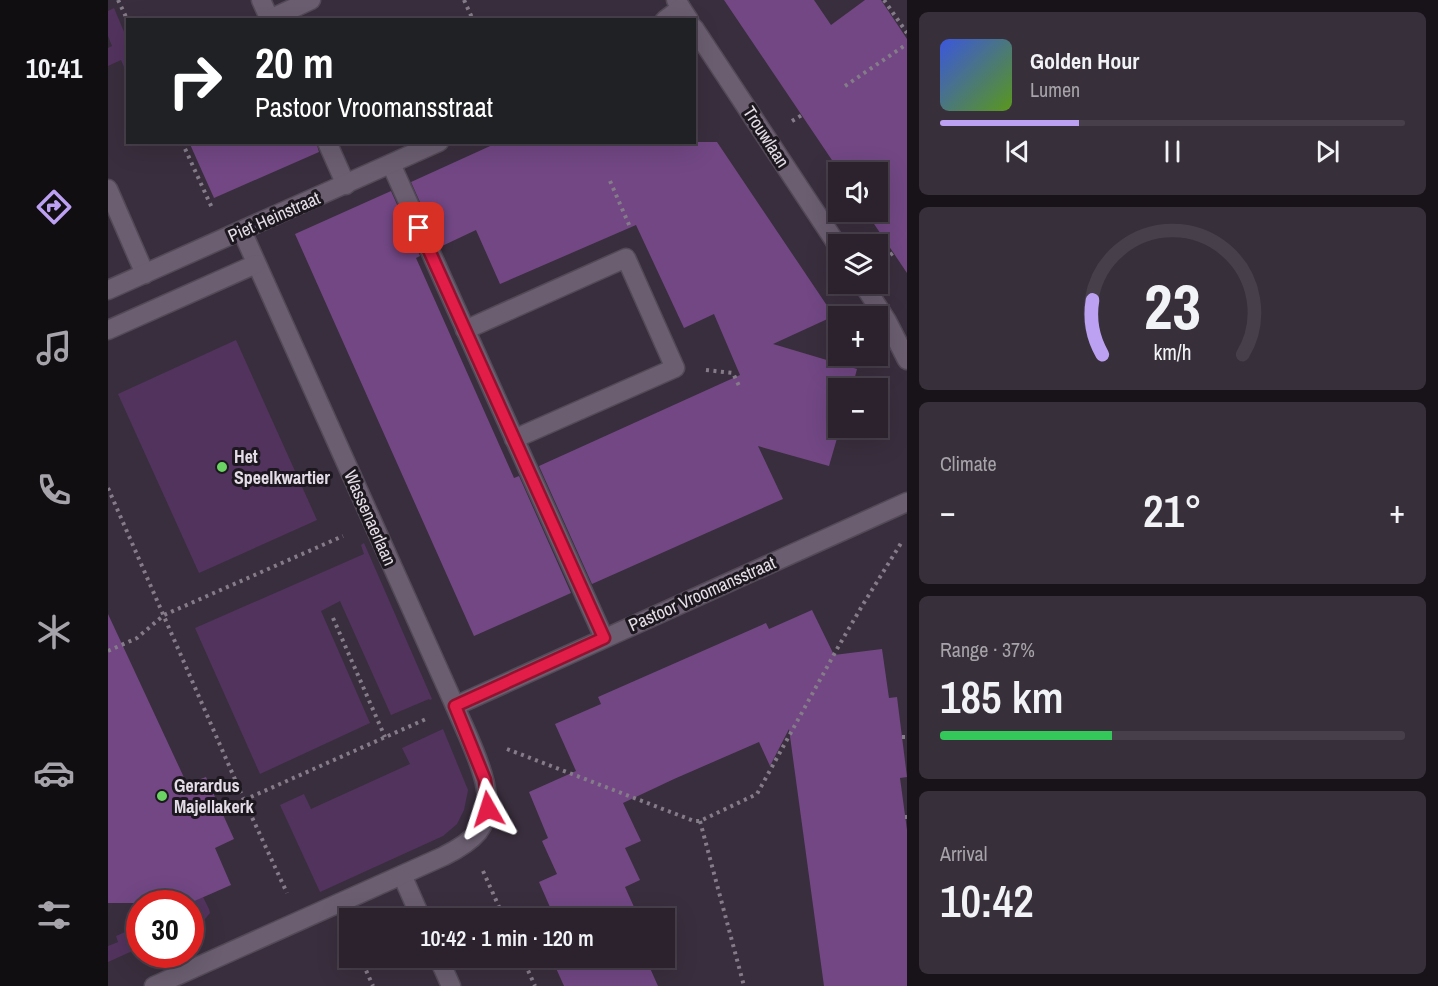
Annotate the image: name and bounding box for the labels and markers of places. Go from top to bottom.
pin [393,202,444,253]
place label: Het Speelkwartier [234,444,330,490]
marker: Het Speelkwartier [215,460,229,474]
place label: Gerardus Majellakerk [174,773,254,819]
marker: Gerardus Majellakerk [155,789,169,803]

